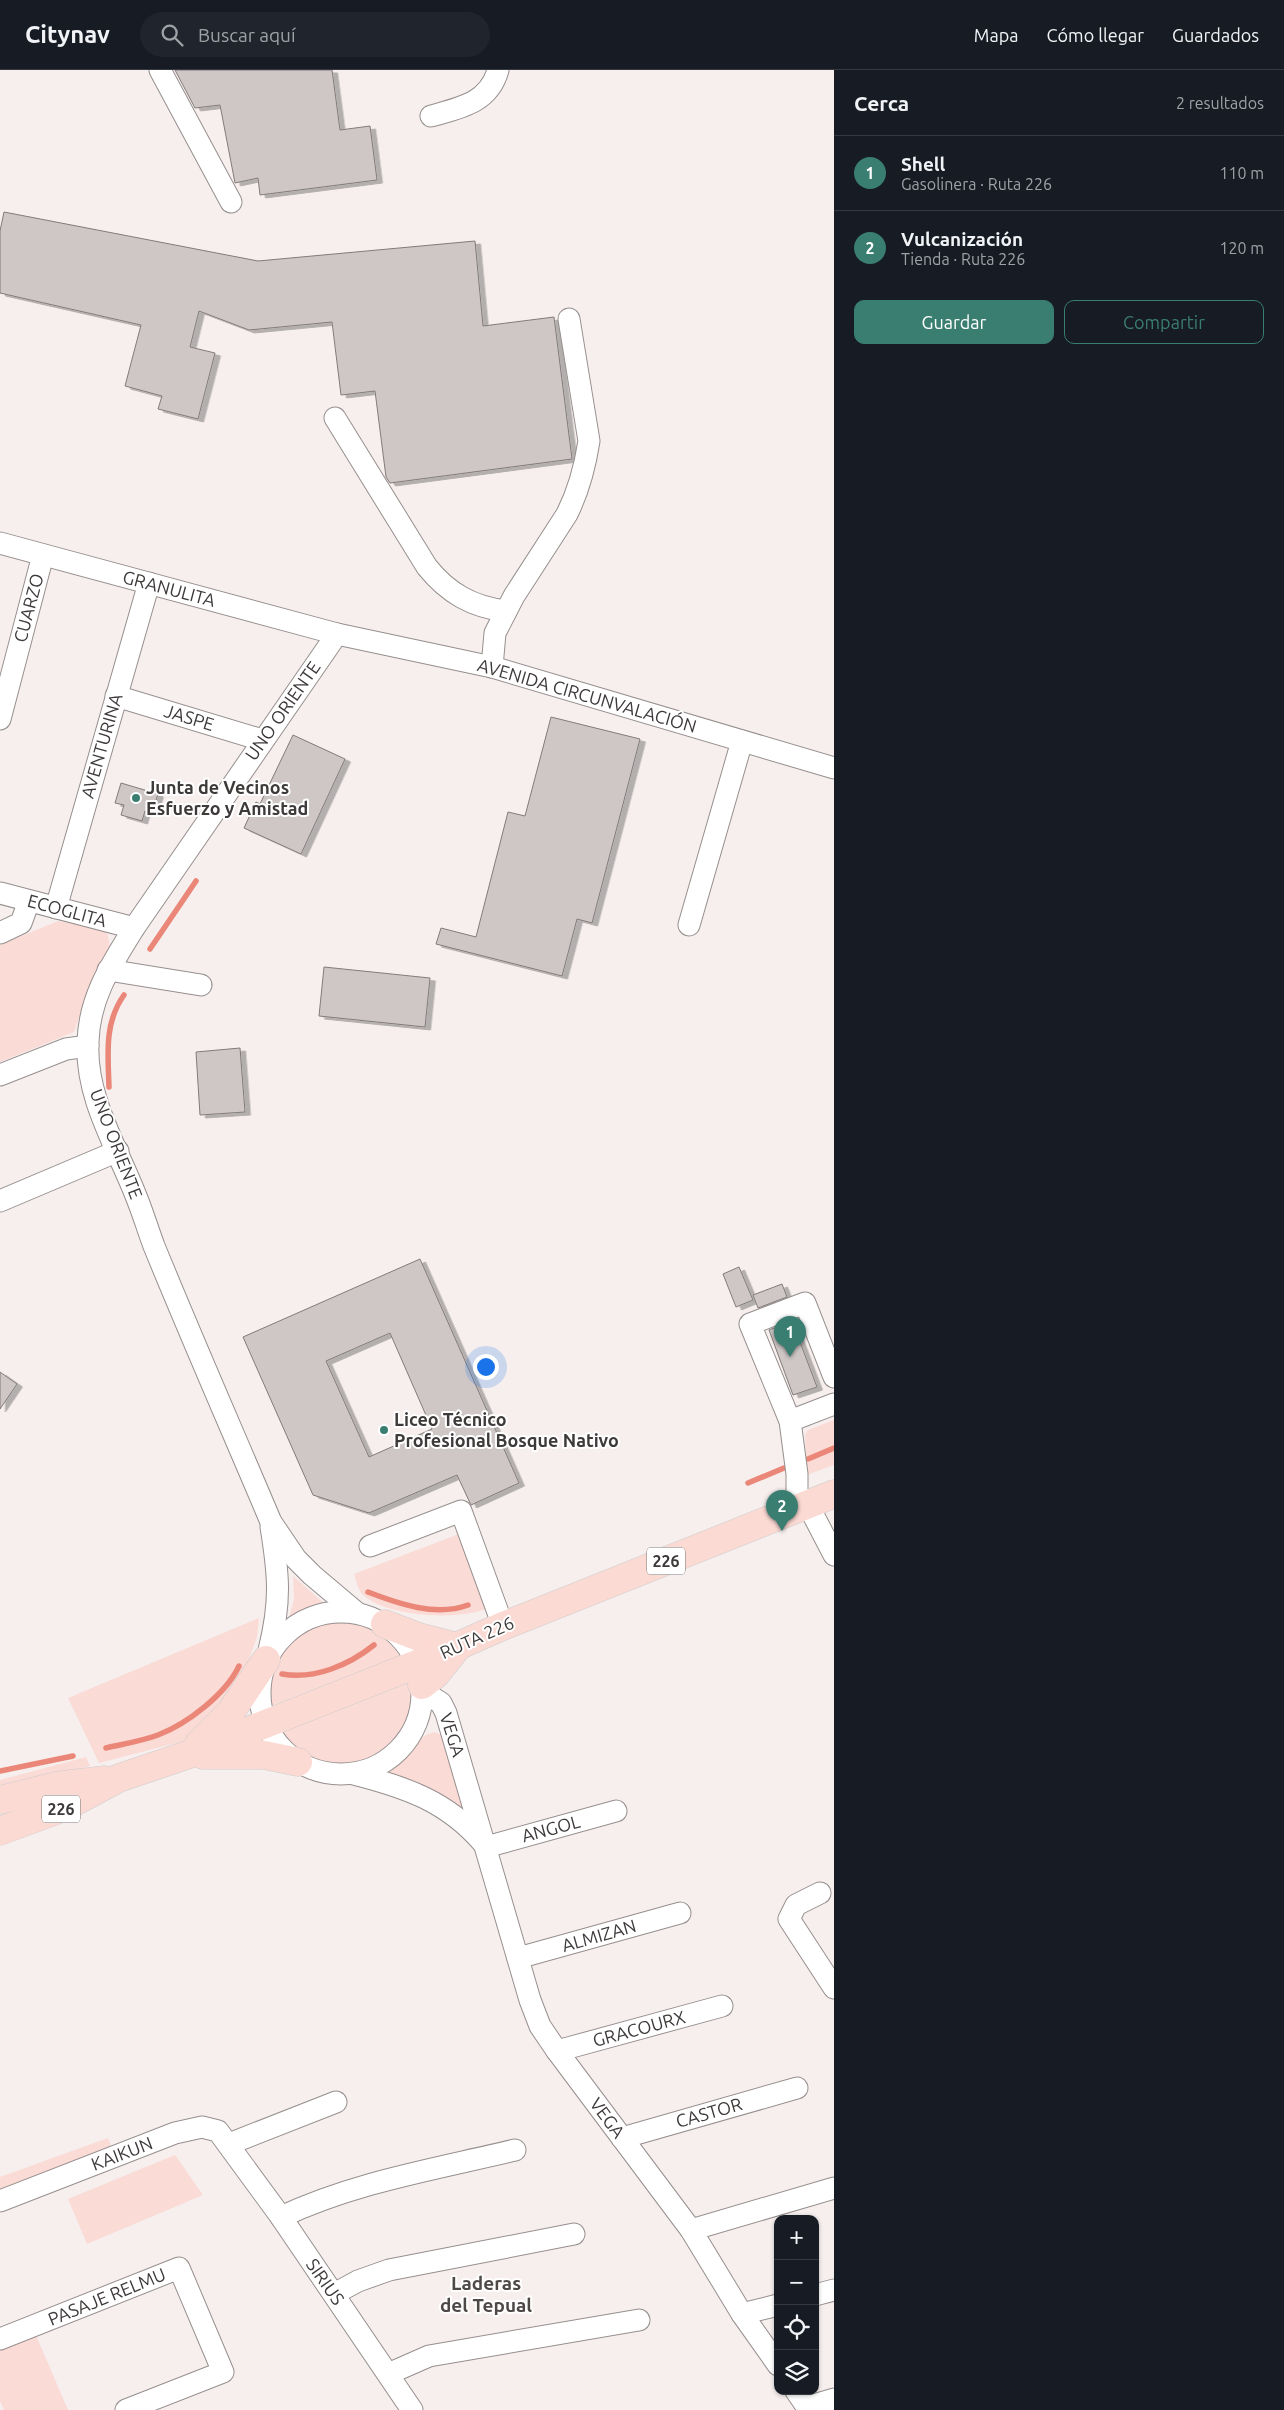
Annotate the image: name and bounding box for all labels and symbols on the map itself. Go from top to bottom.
street label: GRANULITA [121,566,218,610]
street label: CUARZO [9,571,47,644]
street label: AVENIDA CIRCUNVALACIÓN [475,653,699,736]
street label: UNO ORIENTE [241,657,324,764]
street label: AVENTURINA [77,691,126,800]
street label: JASPE [162,700,217,734]
place label: Junta de Vecinos Esfuerzo y Amistad [146,777,308,818]
marker: Junta de Vecinos Esfuerzo y Amistad [130,792,142,804]
street label: ECOGLITA [26,890,109,930]
street label: UNO ORIENTE [87,1086,147,1201]
pin: 1 [774,1316,806,1357]
your location [473,1354,499,1380]
place label: Liceo Técnico Profesional Bosque Nativo [394,1409,619,1450]
marker: Liceo Técnico Profesional Bosque Nativo [378,1424,390,1436]
pin: 2 [766,1490,798,1531]
road number: 226 [647,1548,685,1574]
street label: RUTA 226 [437,1612,517,1662]
street label: VEGA [437,1710,469,1759]
road number: 226 [42,1796,80,1822]
street label: ANGOL [519,1811,582,1845]
street label: ALMIZAN [559,1915,638,1955]
street label: GRACOURX [590,2006,687,2050]
street label: VEGA [586,2093,629,2142]
street label: CASTOR [673,2093,744,2131]
street label: KAIKUN [88,2132,155,2174]
street label: SIRIUS [303,2255,349,2308]
street label: PASAJE RELMU [45,2263,168,2329]
district label: Laderas del Tepual [440,2272,532,2316]

